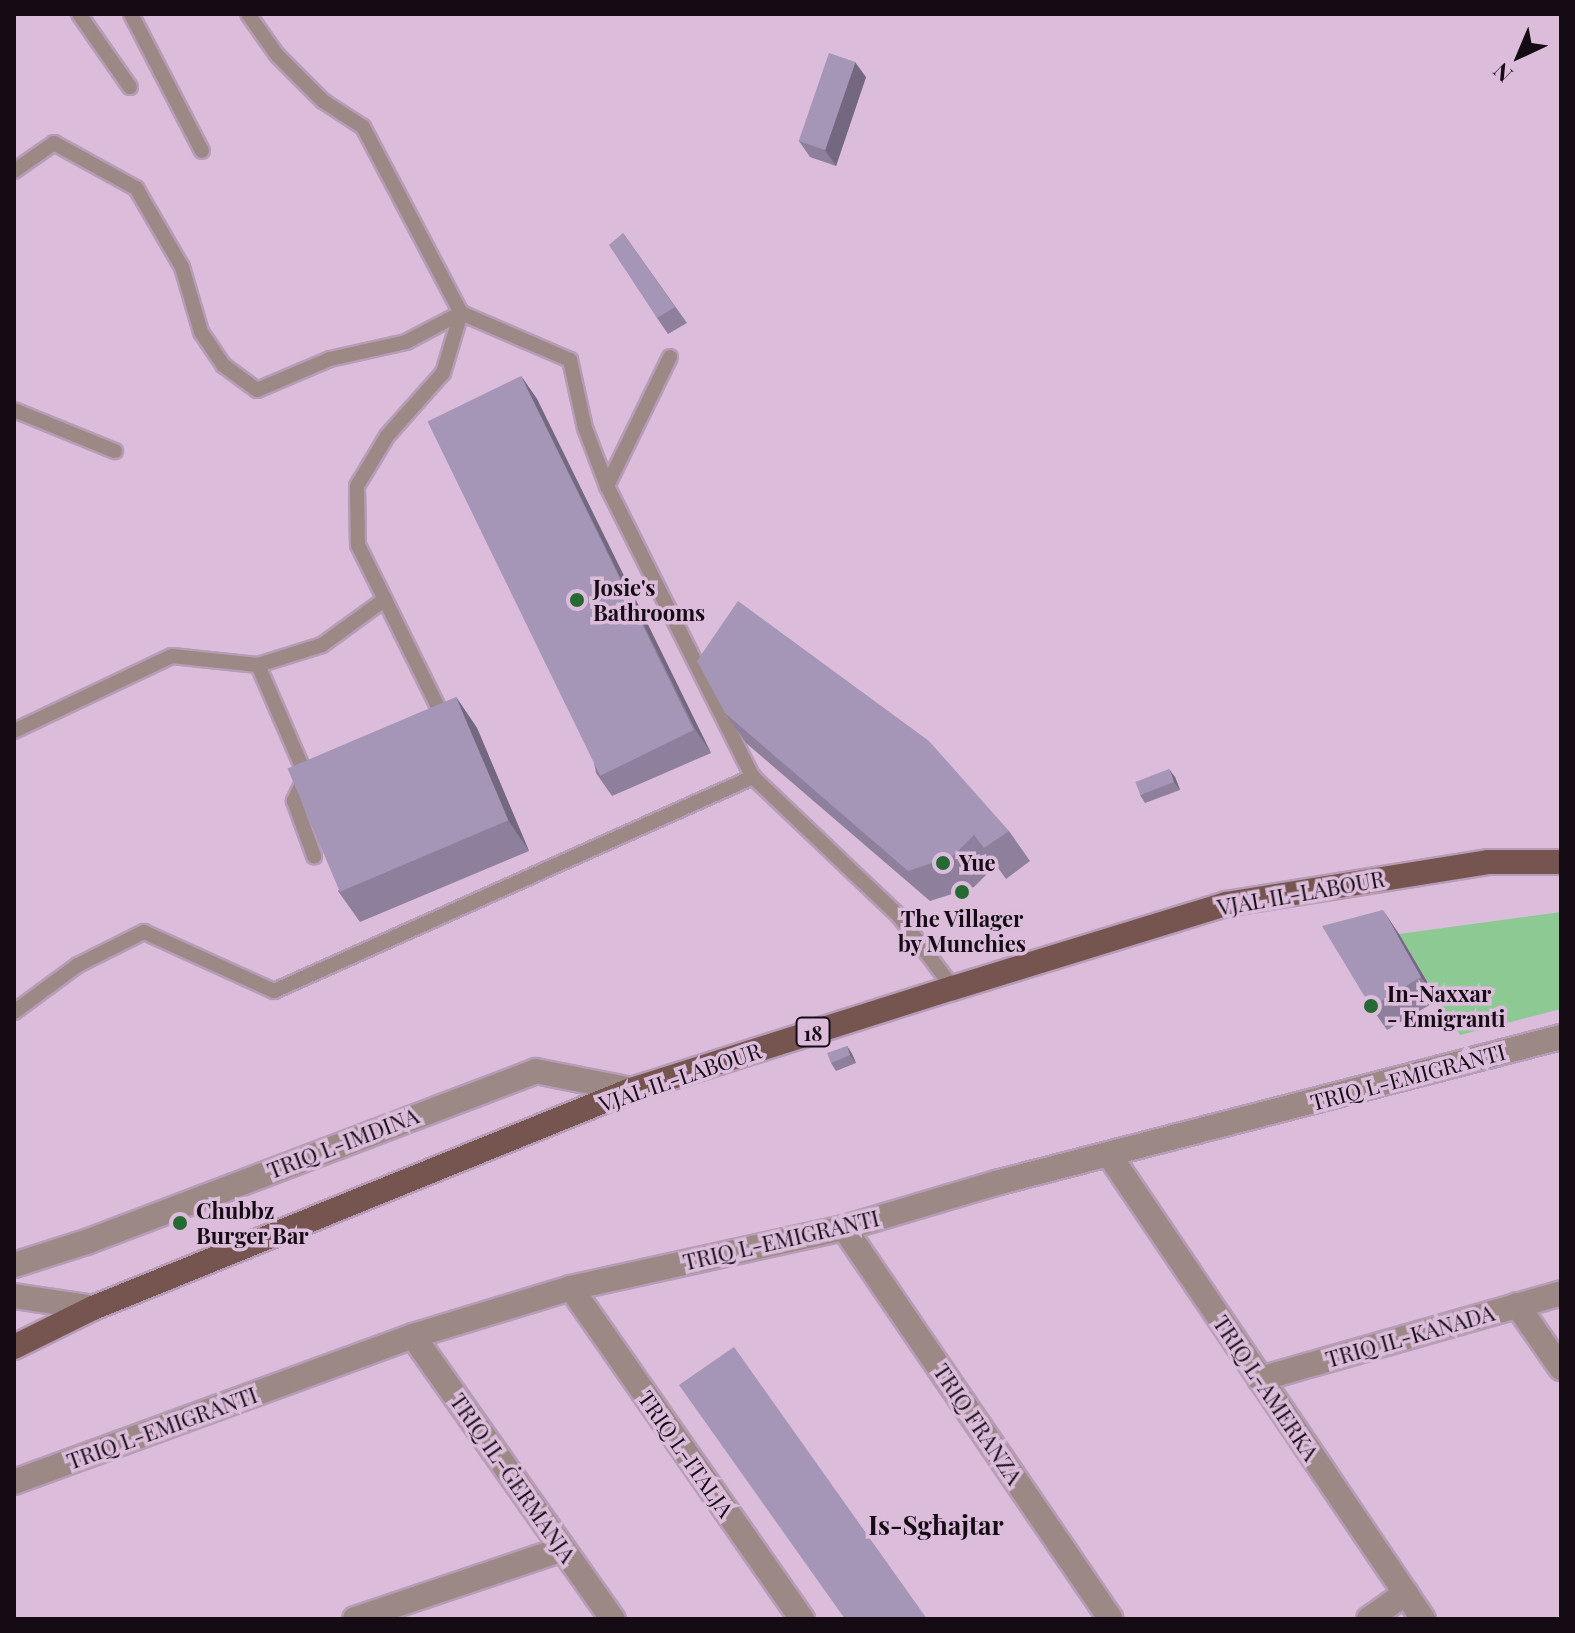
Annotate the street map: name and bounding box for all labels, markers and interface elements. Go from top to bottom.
north arrow [1479,16,1559,96]
text: N [1486,57,1518,90]
place label: Josie's Bathrooms [593,574,705,626]
marker: Josie's Bathrooms [568,591,586,609]
place label: Yue [959,850,996,876]
marker: Yue [934,854,952,872]
street label: VJAL IL-LABOUR [1215,865,1387,921]
marker: The Villager by Munchies [953,883,971,901]
place label: The Villager by Munchies [898,905,1026,956]
place label: In-Naxxar - Emigranti [1387,980,1506,1032]
marker: In-Naxxar - Emigranti [1362,997,1380,1015]
road number: 18 [795,1016,831,1048]
street label: VJAL IL-LABOUR [596,1037,764,1117]
street label: TRIQ L-EMIGRANTI [1308,1038,1508,1116]
street label: TRIQ L-IMDINA [264,1102,422,1184]
place label: Chubbz Burger Bar [196,1197,309,1248]
street label: TRIQ L-EMIGRANTI [680,1205,882,1275]
marker: Chubbz Burger Bar [171,1214,189,1232]
street label: TRIQ IL-KANADA [1323,1299,1497,1373]
street label: TRIQ L-AMERKA [1208,1310,1324,1466]
street label: TRIQ FRANZA [928,1359,1028,1489]
street label: TRIQ L-EMIGRANTI [63,1381,261,1475]
street label: TRIQ L-ITALJA [633,1386,739,1522]
street label: TRIQ IL-ĠERMANJA [445,1388,581,1568]
district label: Is-Sgħajtar [868,1509,1004,1541]

